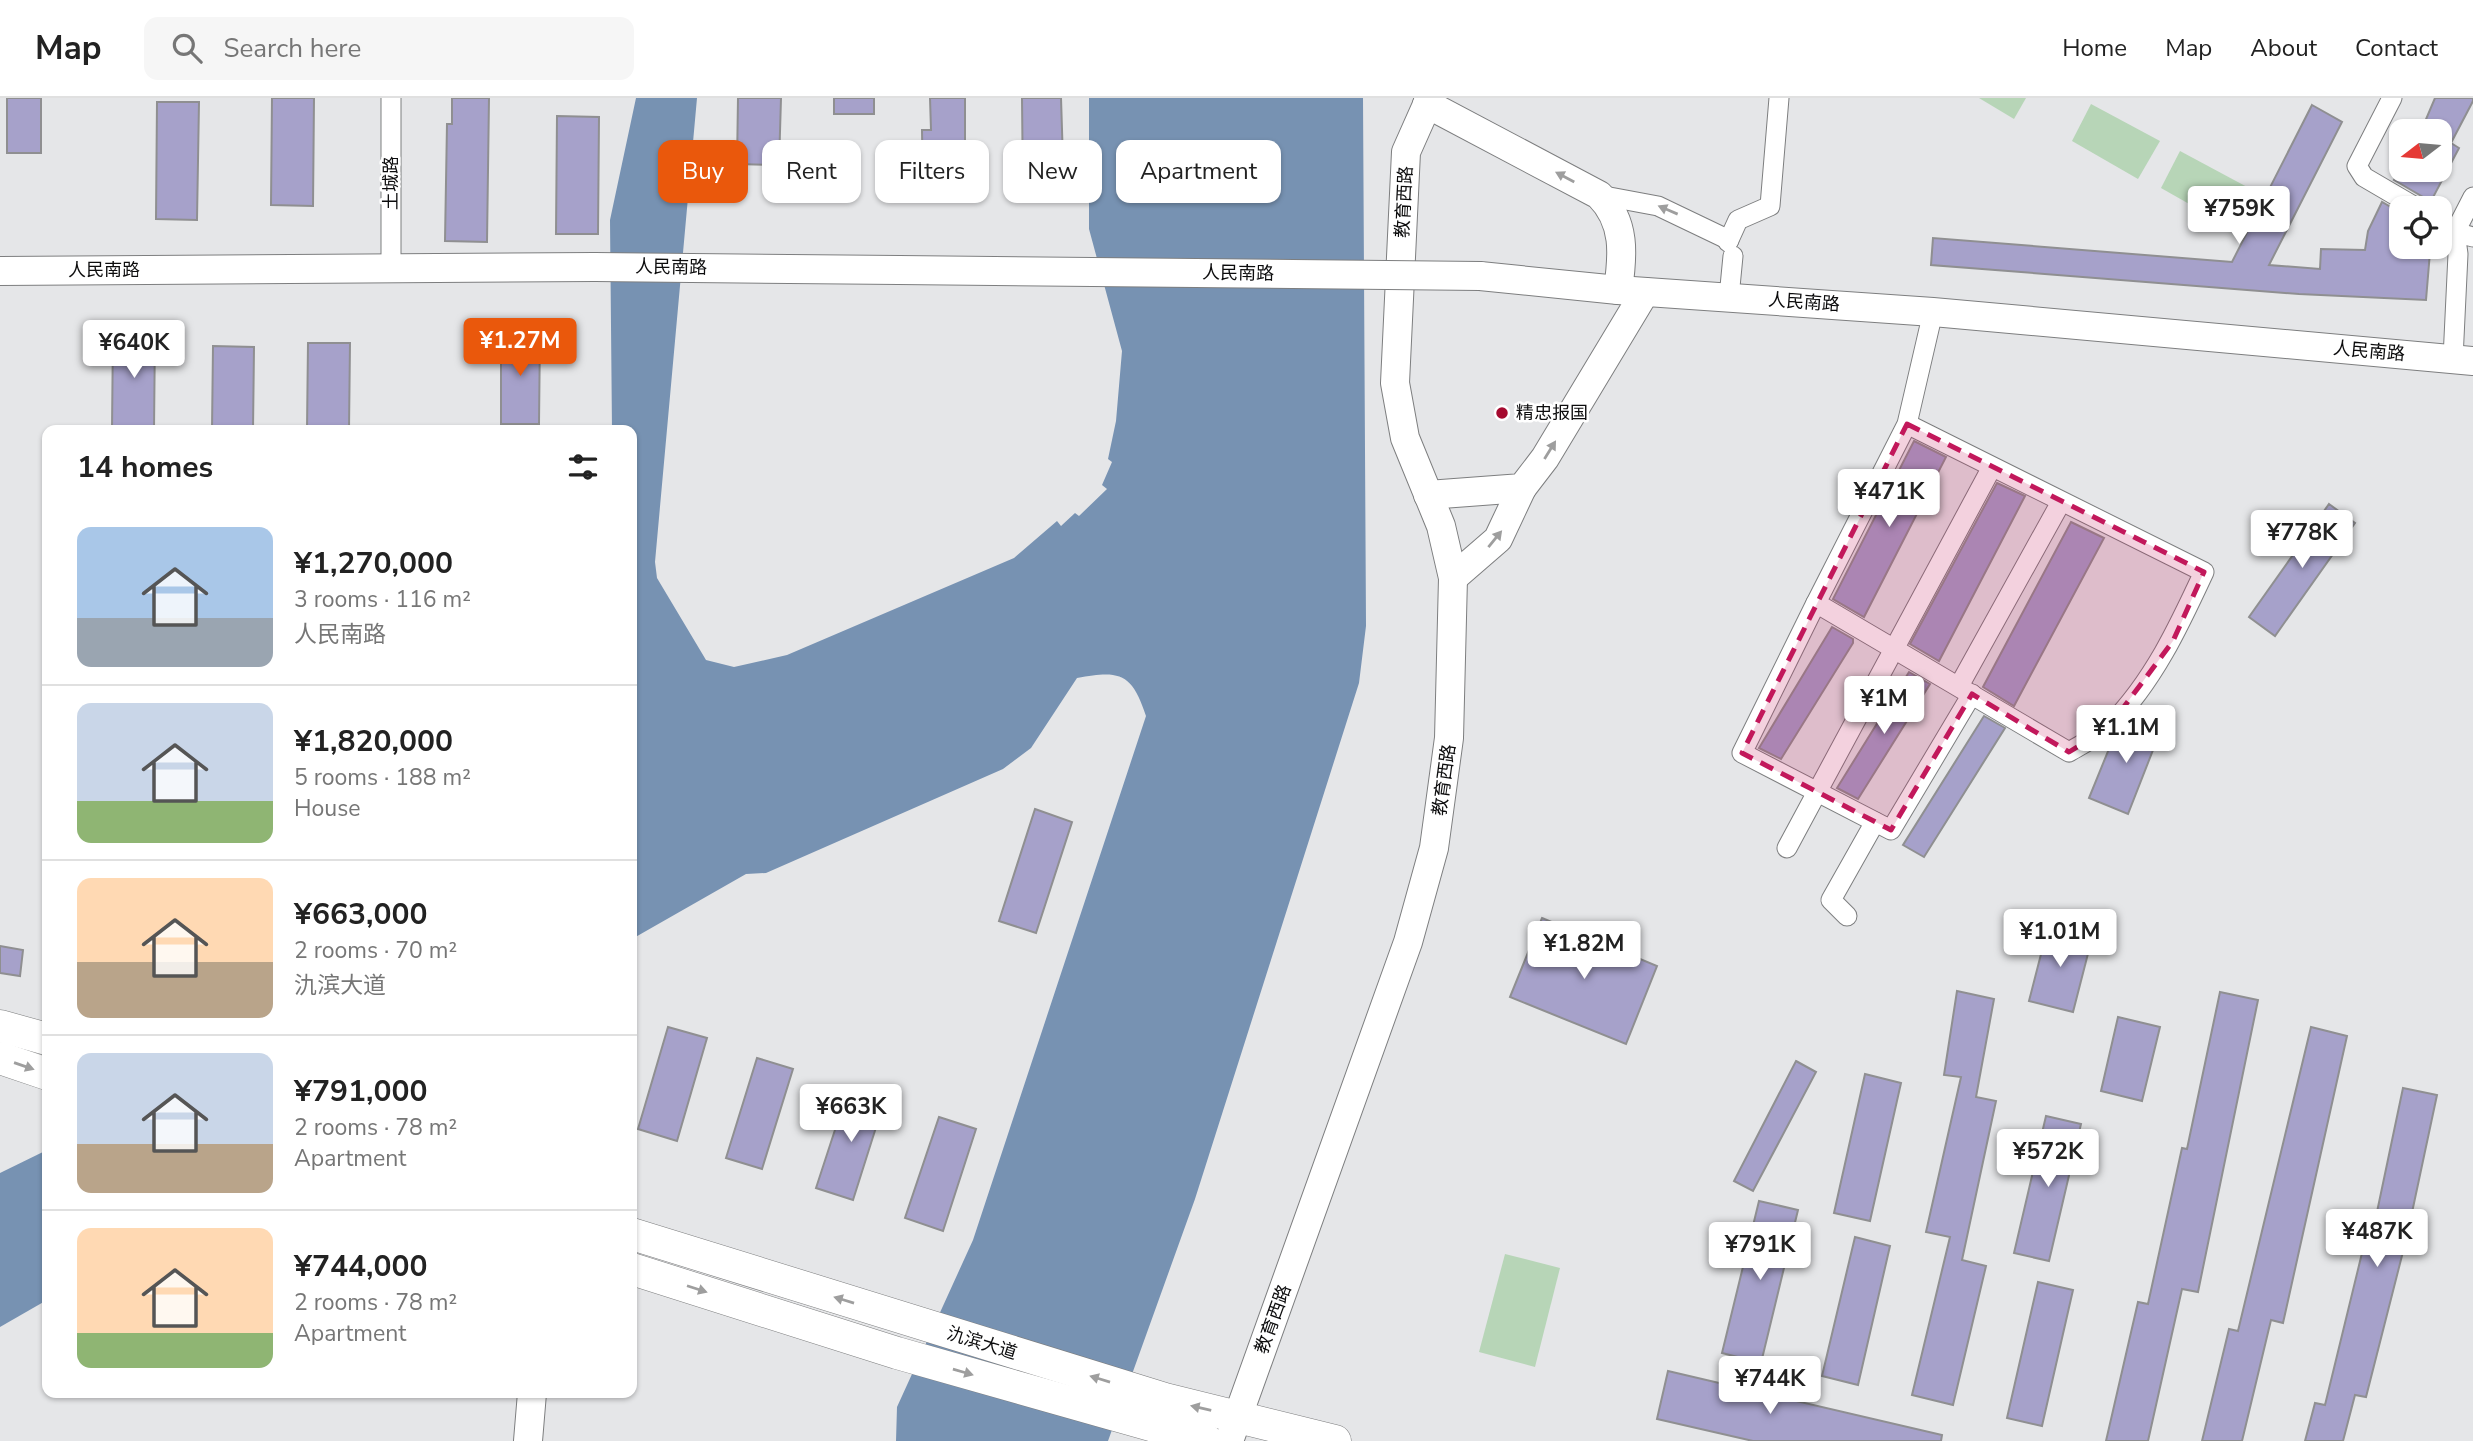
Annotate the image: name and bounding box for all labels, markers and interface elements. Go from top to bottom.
search box [144,17,634,80]
text: Map [35,26,102,71]
icon: search [168,29,206,67]
text: Search here [224,31,361,66]
text: Home [2062,32,2127,64]
text: Map [2165,32,2212,64]
text: About [2250,32,2317,64]
text: Contact [2355,32,2438,64]
north arrow [2389,119,2452,182]
map controls [2389,119,2452,259]
chip: Buy [658,140,748,203]
chip: Rent [762,140,861,203]
chip: Filters [875,140,989,203]
chip: New [1003,140,1102,203]
chip: Apartment [1116,140,1281,203]
street label: 土城路 [379,156,403,210]
street label: 教育西路 [1390,165,1418,239]
one-way arrow [1554,171,1574,183]
pin: ¥759K [2190,186,2288,246]
text: ¥759K [2204,193,2274,224]
button: locate [2389,196,2452,259]
one-way arrow [1657,205,1678,216]
street label: 人民南路 [635,254,707,280]
street label: 人民南路 [68,258,140,282]
street label: 人民南路 [1202,260,1274,286]
street label: 人民南路 [1767,288,1841,316]
pin: ¥1.27M [463,318,577,378]
pin: ¥640K [85,320,183,380]
text: ¥1.27M [480,325,560,356]
text: ¥640K [99,327,169,358]
street label: 人民南路 [2332,336,2406,366]
place label: 精忠报国 [1516,401,1588,425]
marker: 精忠报国 [1494,405,1510,421]
one-way arrow [1544,440,1556,459]
text: 14 homes [77,447,213,488]
icon: filters [564,448,602,486]
pin: ¥471K [1840,470,1938,529]
text: ¥471K [1854,476,1924,507]
pin: ¥778K [2253,510,2351,570]
text: ¥778K [2267,517,2337,548]
one-way arrow [1488,530,1503,548]
text: ¥1,270,000 [294,543,453,584]
icon: home [133,555,217,639]
text: 3 rooms · 116 m² [294,584,471,615]
text: 人民南路 [294,619,386,650]
pin: ¥1M [1850,676,1918,736]
text: ¥1M [1860,683,1908,714]
pin: ¥1.1M [2077,706,2175,765]
text: ¥1.1M [2092,712,2160,743]
text: ¥1,820,000 [294,721,453,762]
icon: home [133,731,217,815]
street label: 教育西路 [1427,743,1461,817]
text: 5 rooms · 188 m² [294,762,471,793]
text: House [294,793,361,824]
text: ¥663,000 [294,894,427,935]
icon: home [133,906,217,990]
pin: ¥1.01M [2003,910,2117,969]
text: ¥1.01M [2020,916,2100,947]
pin: ¥1.82M [1527,922,1641,981]
text: ¥1.82M [1544,928,1624,959]
text: 2 rooms · 70 m² [294,935,457,966]
text: 氿滨大道 [294,970,386,1001]
one-way arrow [13,1061,34,1072]
text: ¥791,000 [294,1071,427,1112]
icon: home [133,1081,217,1165]
pin: ¥663K [802,1084,900,1144]
text: ¥663K [816,1091,886,1122]
text: 2 rooms · 78 m² [294,1112,457,1143]
pin: ¥572K [1999,1130,2097,1189]
text: ¥572K [2013,1136,2083,1167]
text: Apartment [294,1143,406,1174]
pin: ¥487K [2328,1210,2426,1269]
text: ¥487K [2342,1216,2412,1247]
pin: ¥791K [1711,1222,1809,1282]
text: ¥791K [1725,1229,1795,1260]
text: ¥744,000 [294,1246,427,1287]
icon: home [133,1256,217,1340]
street label: 教育西路 [1249,1281,1297,1357]
one-way arrow [686,1285,707,1295]
text: 2 rooms · 78 m² [294,1287,457,1318]
one-way arrow [833,1295,854,1305]
text: Apartment [294,1318,406,1349]
street label: 氿滨大道 [944,1321,1020,1365]
pin: ¥744K [1721,1356,1819,1416]
text: ¥744K [1735,1363,1805,1394]
one-way arrow [952,1368,973,1378]
one-way arrow [1089,1374,1110,1384]
one-way arrow [1190,1402,1212,1413]

